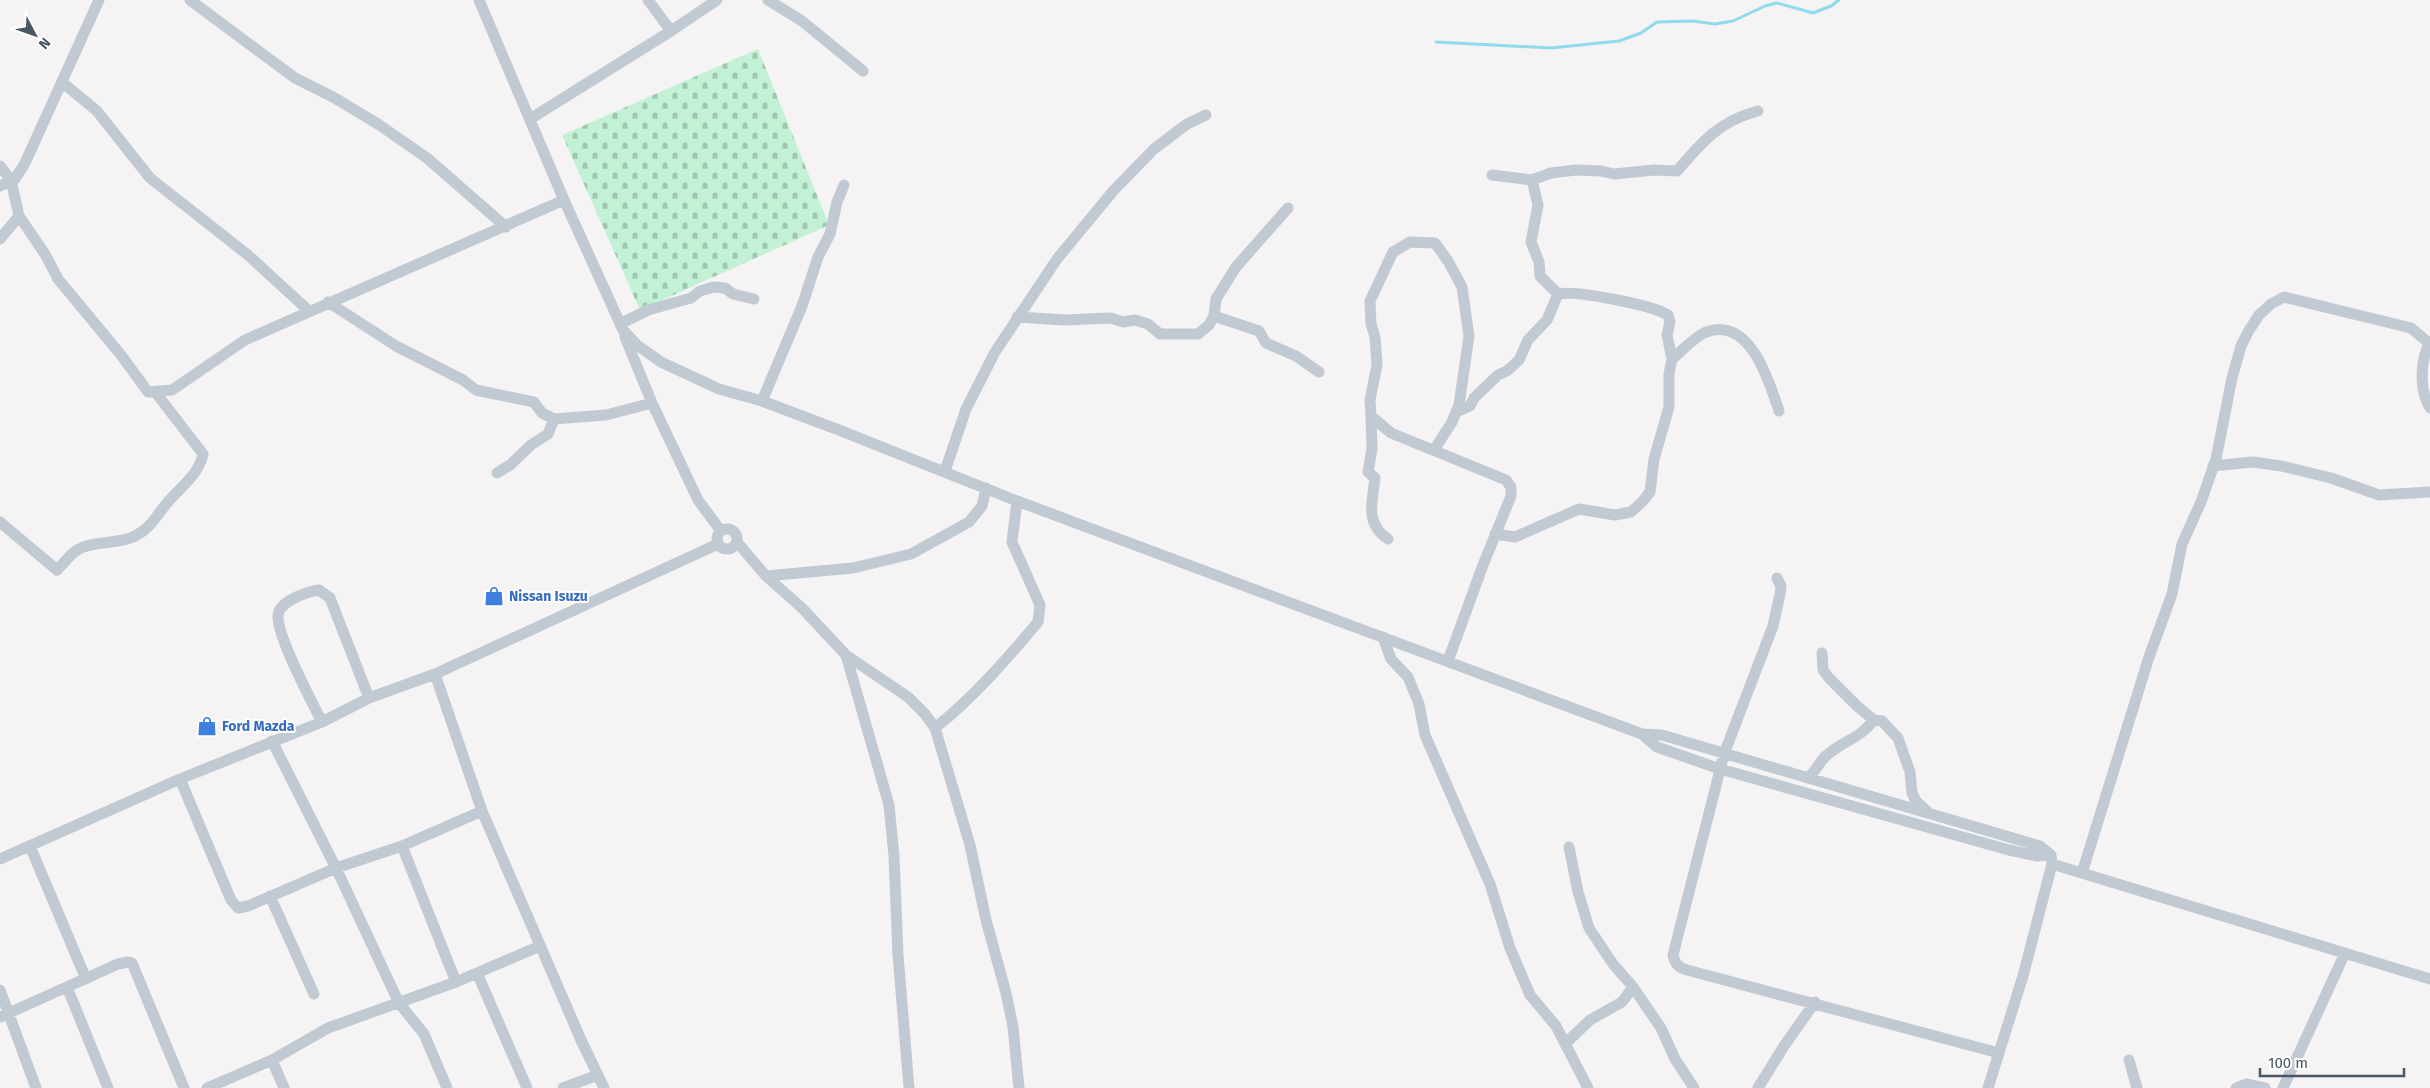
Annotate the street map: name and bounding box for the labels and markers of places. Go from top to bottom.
shop icon: Nissan Isuzu [483,585,505,607]
place label: Nissan Isuzu [509,588,588,605]
shop icon: Ford Mazda [196,715,218,737]
place label: Ford Mazda [222,718,295,735]

